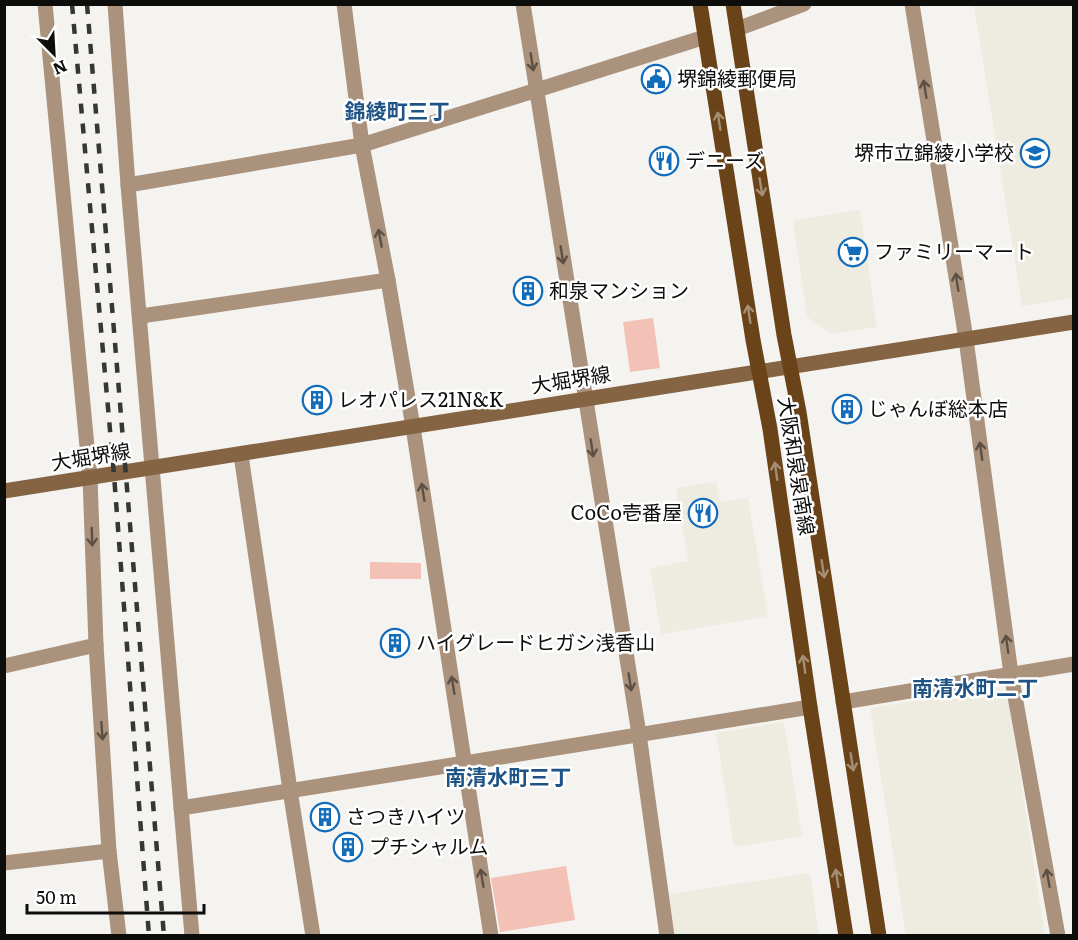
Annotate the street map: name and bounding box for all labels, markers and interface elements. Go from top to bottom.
north arrow [24,24,84,84]
one-way arrow [527,52,538,72]
text: N [49,55,72,82]
place label: 堺錦綾郵便局 [677,62,797,92]
public building icon: 堺錦綾郵便局 [640,63,672,95]
one-way arrow [920,80,931,99]
district label: 錦綾町三丁 [345,94,450,125]
one-way arrow [713,112,724,132]
place label: 堺市立錦綾小学校 [854,136,1014,166]
school or university icon: 堺市立錦綾小学校 [1019,137,1051,169]
place label: デニーズ [685,144,764,174]
restaurant icon: デニーズ [648,145,680,177]
one-way arrow [756,176,767,196]
one-way arrow [374,229,385,248]
place label: ファミリーマート [874,235,1034,265]
supermarket icon: ファミリーマート [837,236,869,268]
one-way arrow [557,245,568,264]
one-way arrow [951,272,962,292]
place label: 和泉マンション [549,274,689,304]
building icon: 和泉マンション [512,275,544,307]
one-way arrow [743,305,754,324]
street label: 大堀堺線 [529,357,613,399]
place label: レオパレス21N&K [338,383,504,413]
building icon: レオパレス21N&K [301,384,333,416]
place label: じゃんぼ総本店 [868,392,1008,422]
building icon: じゃんぼ総本店 [831,393,863,425]
street label: 大阪和泉泉南線 [772,394,824,537]
street label: 大堀堺線 [49,434,133,476]
one-way arrow [587,437,598,457]
one-way arrow [976,442,987,462]
one-way arrow [771,462,782,482]
one-way arrow [417,483,428,503]
place label: CoCo壱番屋 [571,496,682,526]
restaurant icon: CoCo壱番屋 [687,497,719,529]
one-way arrow [87,526,98,546]
one-way arrow [817,559,828,579]
place label: ハイグレードヒガシ浅香山 [416,626,655,656]
building icon: ハイグレードヒガシ浅香山 [379,627,411,659]
one-way arrow [1002,635,1013,655]
one-way arrow [799,655,810,675]
one-way arrow [625,671,636,691]
district label: 南清水町二丁 [912,671,1038,702]
one-way arrow [447,675,458,695]
one-way arrow [97,721,108,741]
one-way arrow [847,752,858,772]
district label: 南清水町三丁 [445,760,571,791]
place label: さつきハイツ [346,800,466,830]
building icon: さつきハイツ [309,801,341,833]
place label: プチシャルム [369,830,489,860]
building icon: プチシャルム [332,831,364,863]
one-way arrow [477,868,488,888]
one-way arrow [832,868,843,888]
one-way arrow [1042,869,1053,888]
scale bar [27,877,204,915]
text: 50 m [36,883,77,910]

